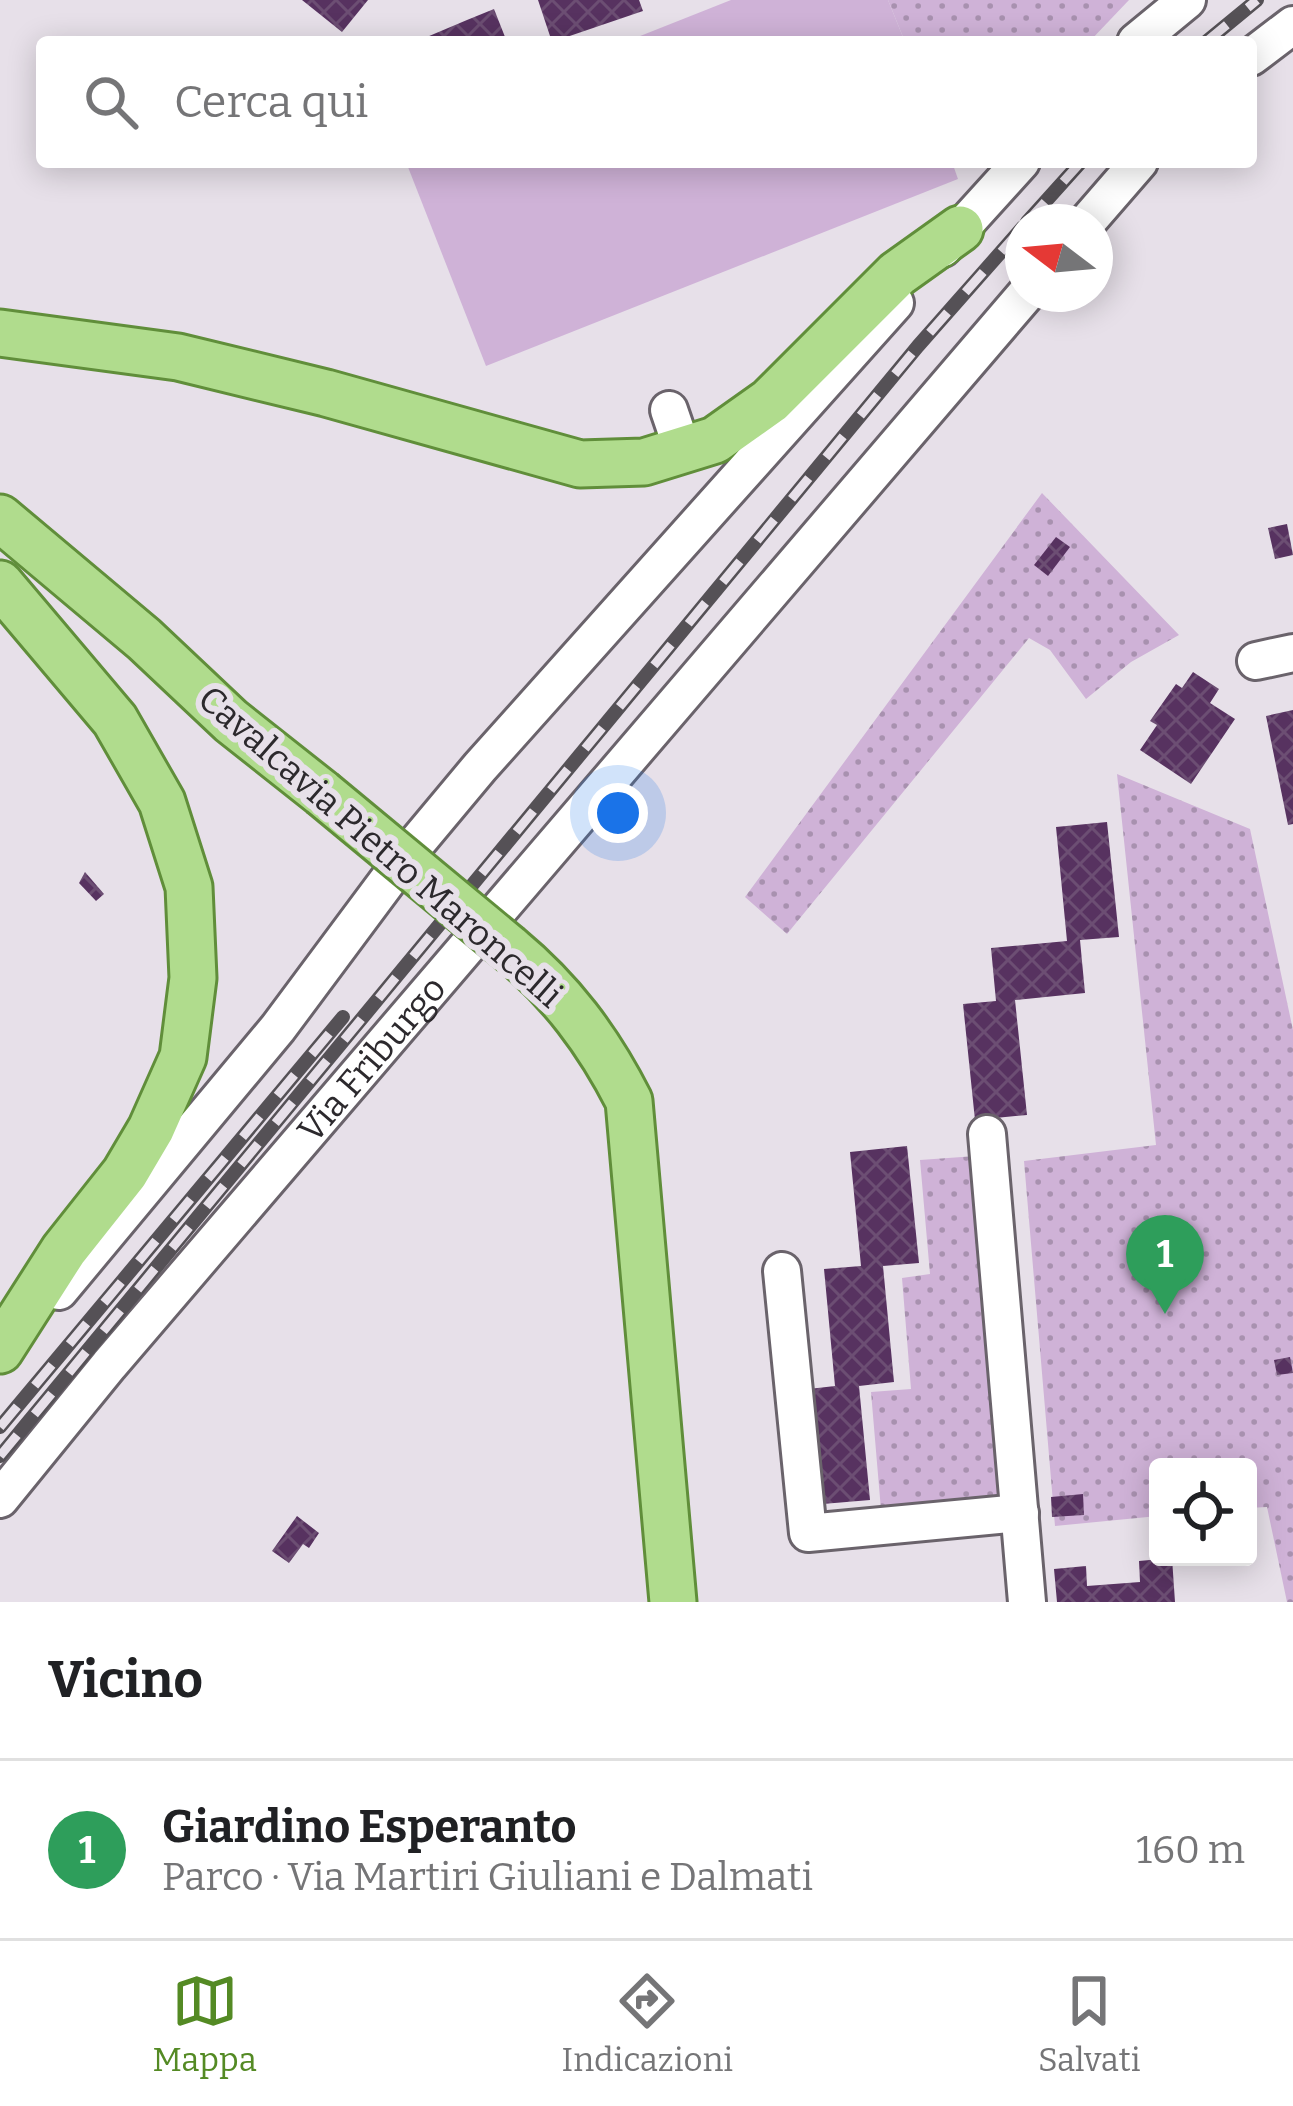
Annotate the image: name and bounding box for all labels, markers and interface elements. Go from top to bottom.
search box [36,36,1257,168]
icon: search [78,69,144,135]
text: Cerca qui [174,75,368,129]
north arrow [1005,204,1113,312]
street label: Cavalcavia Pietro Maroncelli [189,677,571,1017]
your location [588,783,648,843]
street label: Via Friburgo [289,967,455,1152]
pin: 1 [1126,1215,1204,1314]
map controls [1149,1458,1257,1566]
button: locate [1149,1458,1257,1566]
text: Vicino [48,1649,203,1711]
text: Giardino Esperanto [162,1800,576,1854]
text: 1 [79,1827,95,1873]
text: 160 m [1136,1827,1245,1873]
text: Parco · Via Martiri Giuliani e Dalmati [162,1854,813,1900]
tab: Mappa [152,1968,257,2080]
tab: Indicazioni [562,1968,733,2080]
tab: Salvati [1038,1968,1141,2080]

